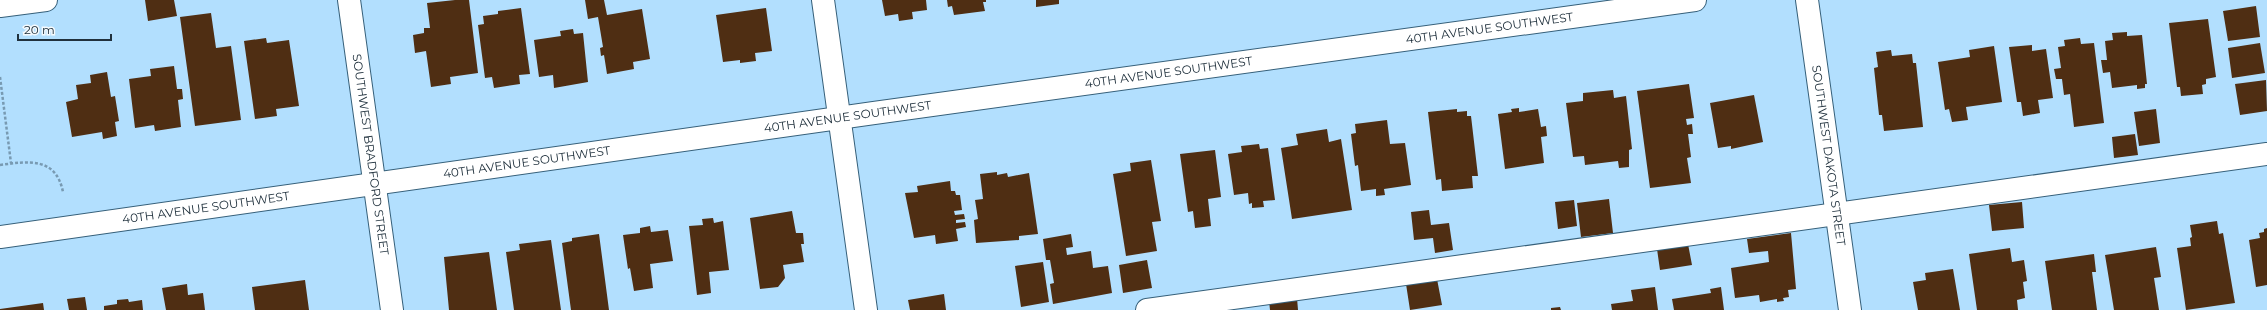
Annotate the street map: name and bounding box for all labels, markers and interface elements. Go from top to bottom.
street label: 40TH AVENUE SOUTHWEST [1405,9,1574,47]
scale bar [18,16,111,42]
text: 20 m [24,22,55,37]
street label: SOUTHWEST BRADFORD STREET [350,53,392,256]
street label: 40TH AVENUE SOUTHWEST [1084,53,1253,91]
street label: SOUTHWEST DAKOTA STREET [1809,64,1849,247]
street label: 40TH AVENUE SOUTHWEST [763,97,932,136]
street label: 40TH AVENUE SOUTHWEST [442,142,611,181]
street label: 40TH AVENUE SOUTHWEST [121,188,291,227]

